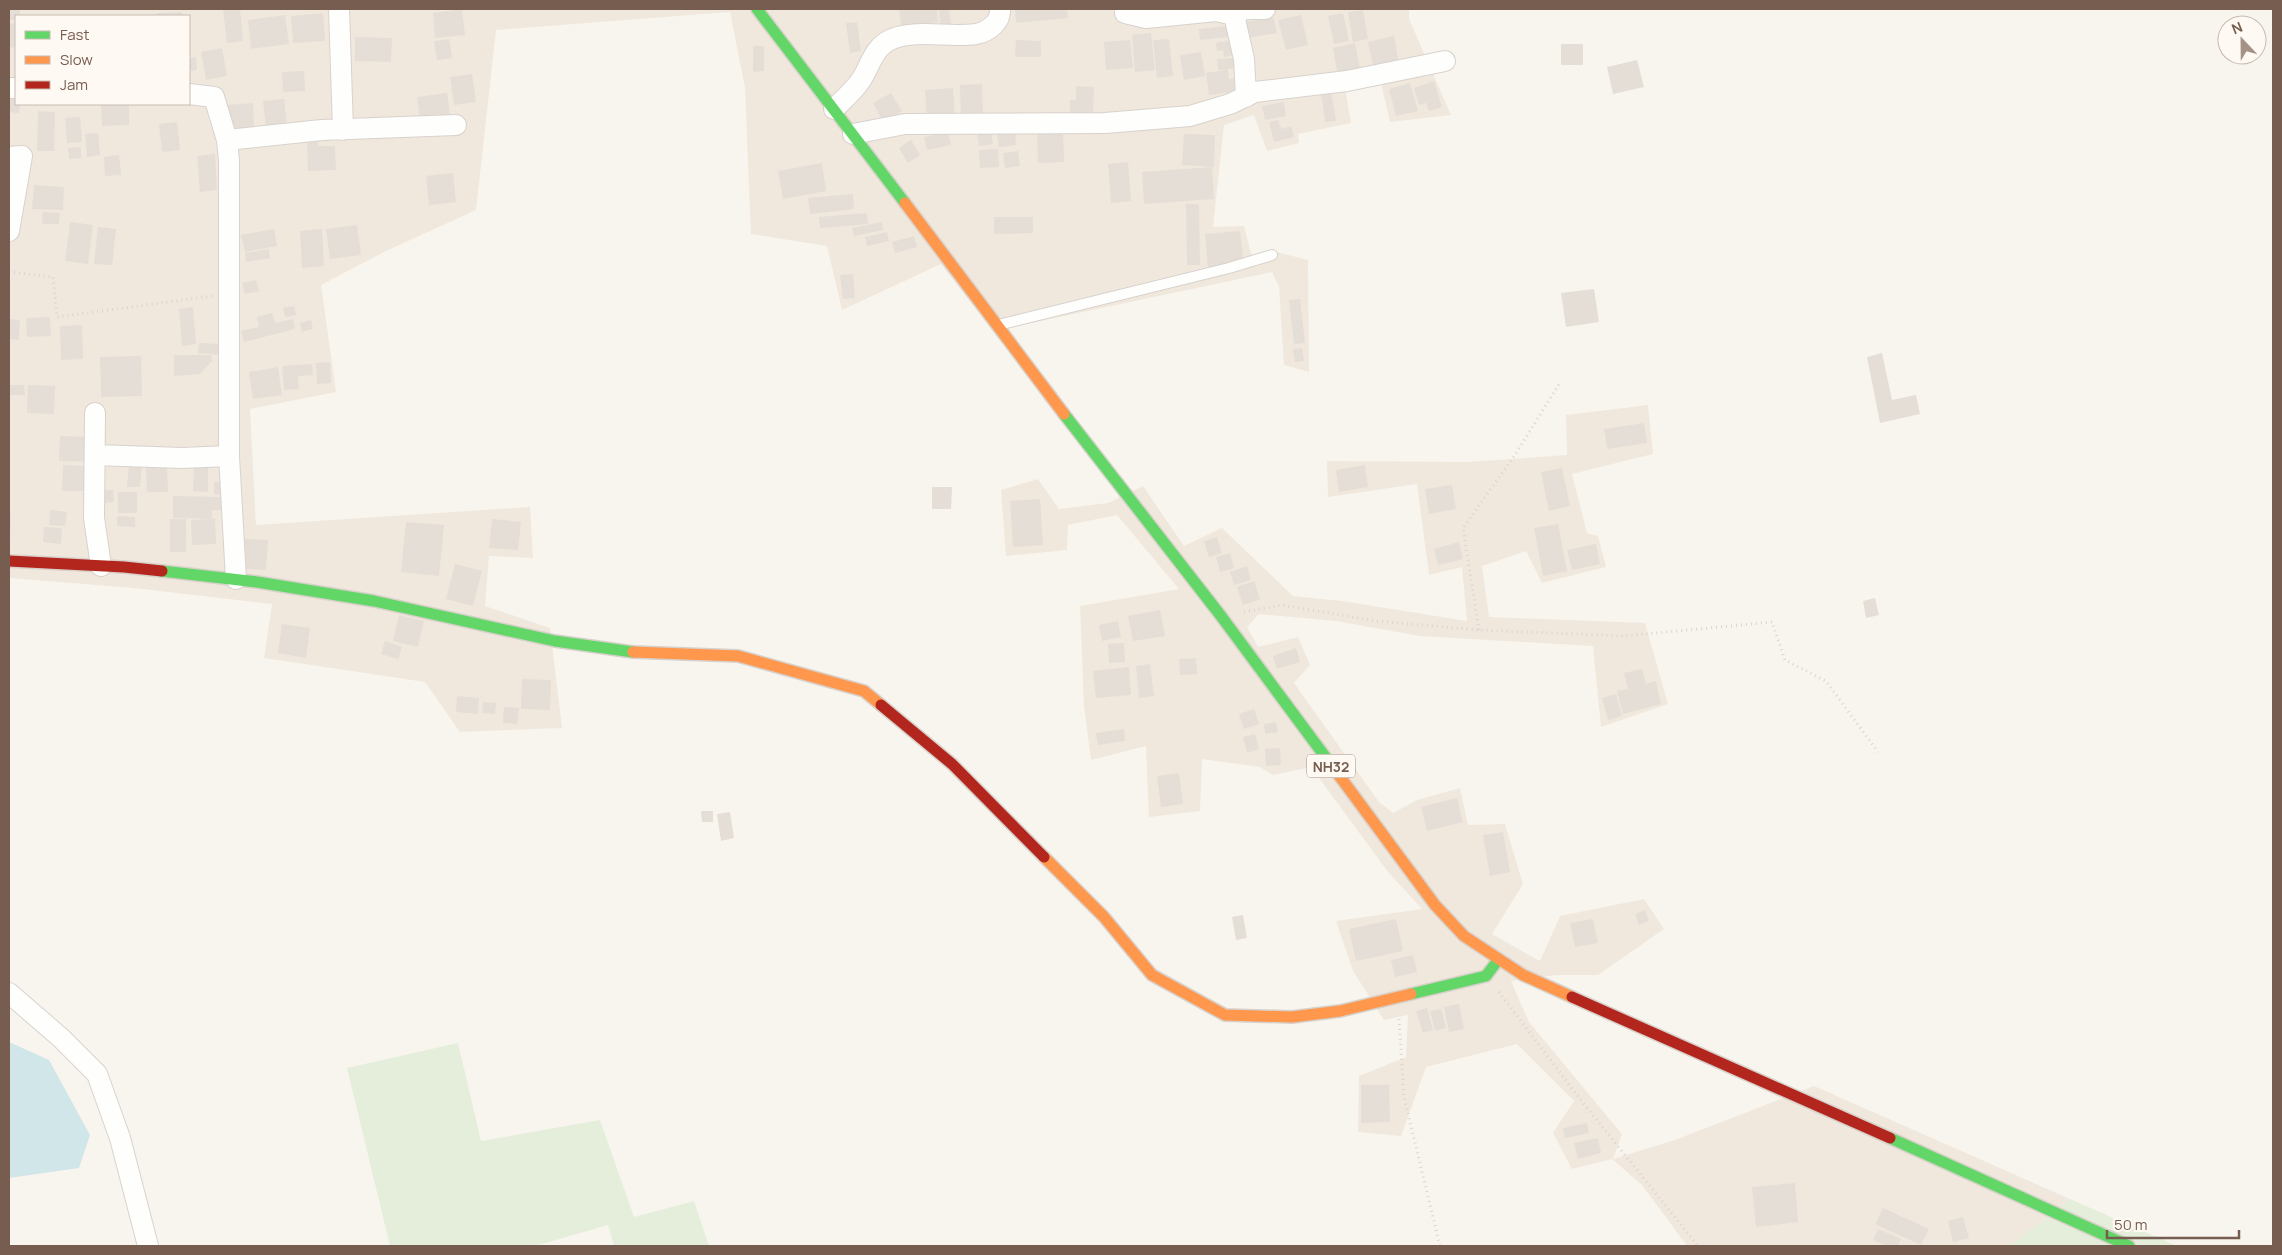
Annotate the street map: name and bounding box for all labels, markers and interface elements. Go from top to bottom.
legend [15,15,190,105]
north arrow [2217,15,2267,65]
text: N [2229,17,2245,38]
text: Fast [60,24,89,45]
text: Slow [60,49,93,70]
text: Jam [60,74,88,95]
road number: NH32 [1307,754,1355,778]
scale bar [2107,1208,2240,1240]
text: 50 m [2114,1214,2148,1235]

